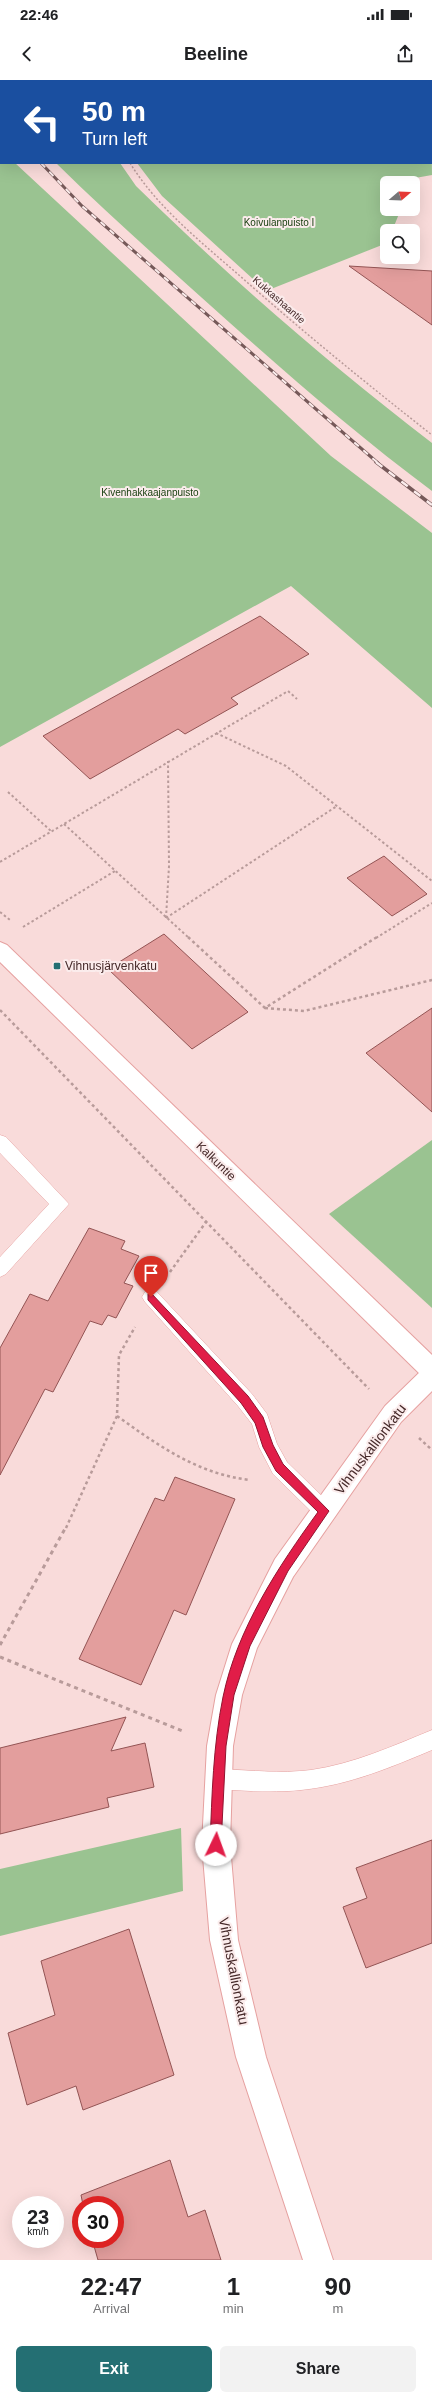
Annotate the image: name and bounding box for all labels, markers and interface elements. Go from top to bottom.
text: 22:46 [20,6,58,23]
icon: back [16,43,38,65]
icon: share [394,43,416,65]
text: Beeline [184,44,248,64]
icon: left [16,96,68,148]
text: 50 m [82,96,146,127]
text: Turn left [82,129,147,149]
north arrow [380,176,420,216]
map controls [380,176,420,264]
park label: Koivulanpuisto I [244,217,314,228]
button: search [380,224,420,264]
street label: Kukkashaantie [251,274,308,326]
park label: Kivenhakkaajanpuisto [101,487,199,498]
place label: Vihnusjärvenkatu [65,959,157,973]
marker: Vihnusjärvenkatu [52,961,62,971]
street label: Kalkuntie [193,1139,239,1183]
pin [134,1256,168,1297]
icon: arrive [140,1262,162,1284]
street label: Vihnuskallionkatu [331,1401,409,1497]
position arrow [195,1824,237,1866]
street label: Vihnuskallionkatu [216,1916,252,2026]
speed limit sign: 30 [72,2196,124,2248]
text: 23 [27,2206,49,2228]
text: km/h [27,2226,49,2237]
text: 22:47 [81,2273,142,2300]
text: 1 [227,2273,240,2300]
text: 90 [325,2273,351,2300]
text: Arrival [93,2301,130,2316]
text: min [223,2301,244,2316]
text: m [332,2301,343,2316]
button: Exit [16,2346,212,2392]
button: Share [220,2346,416,2392]

